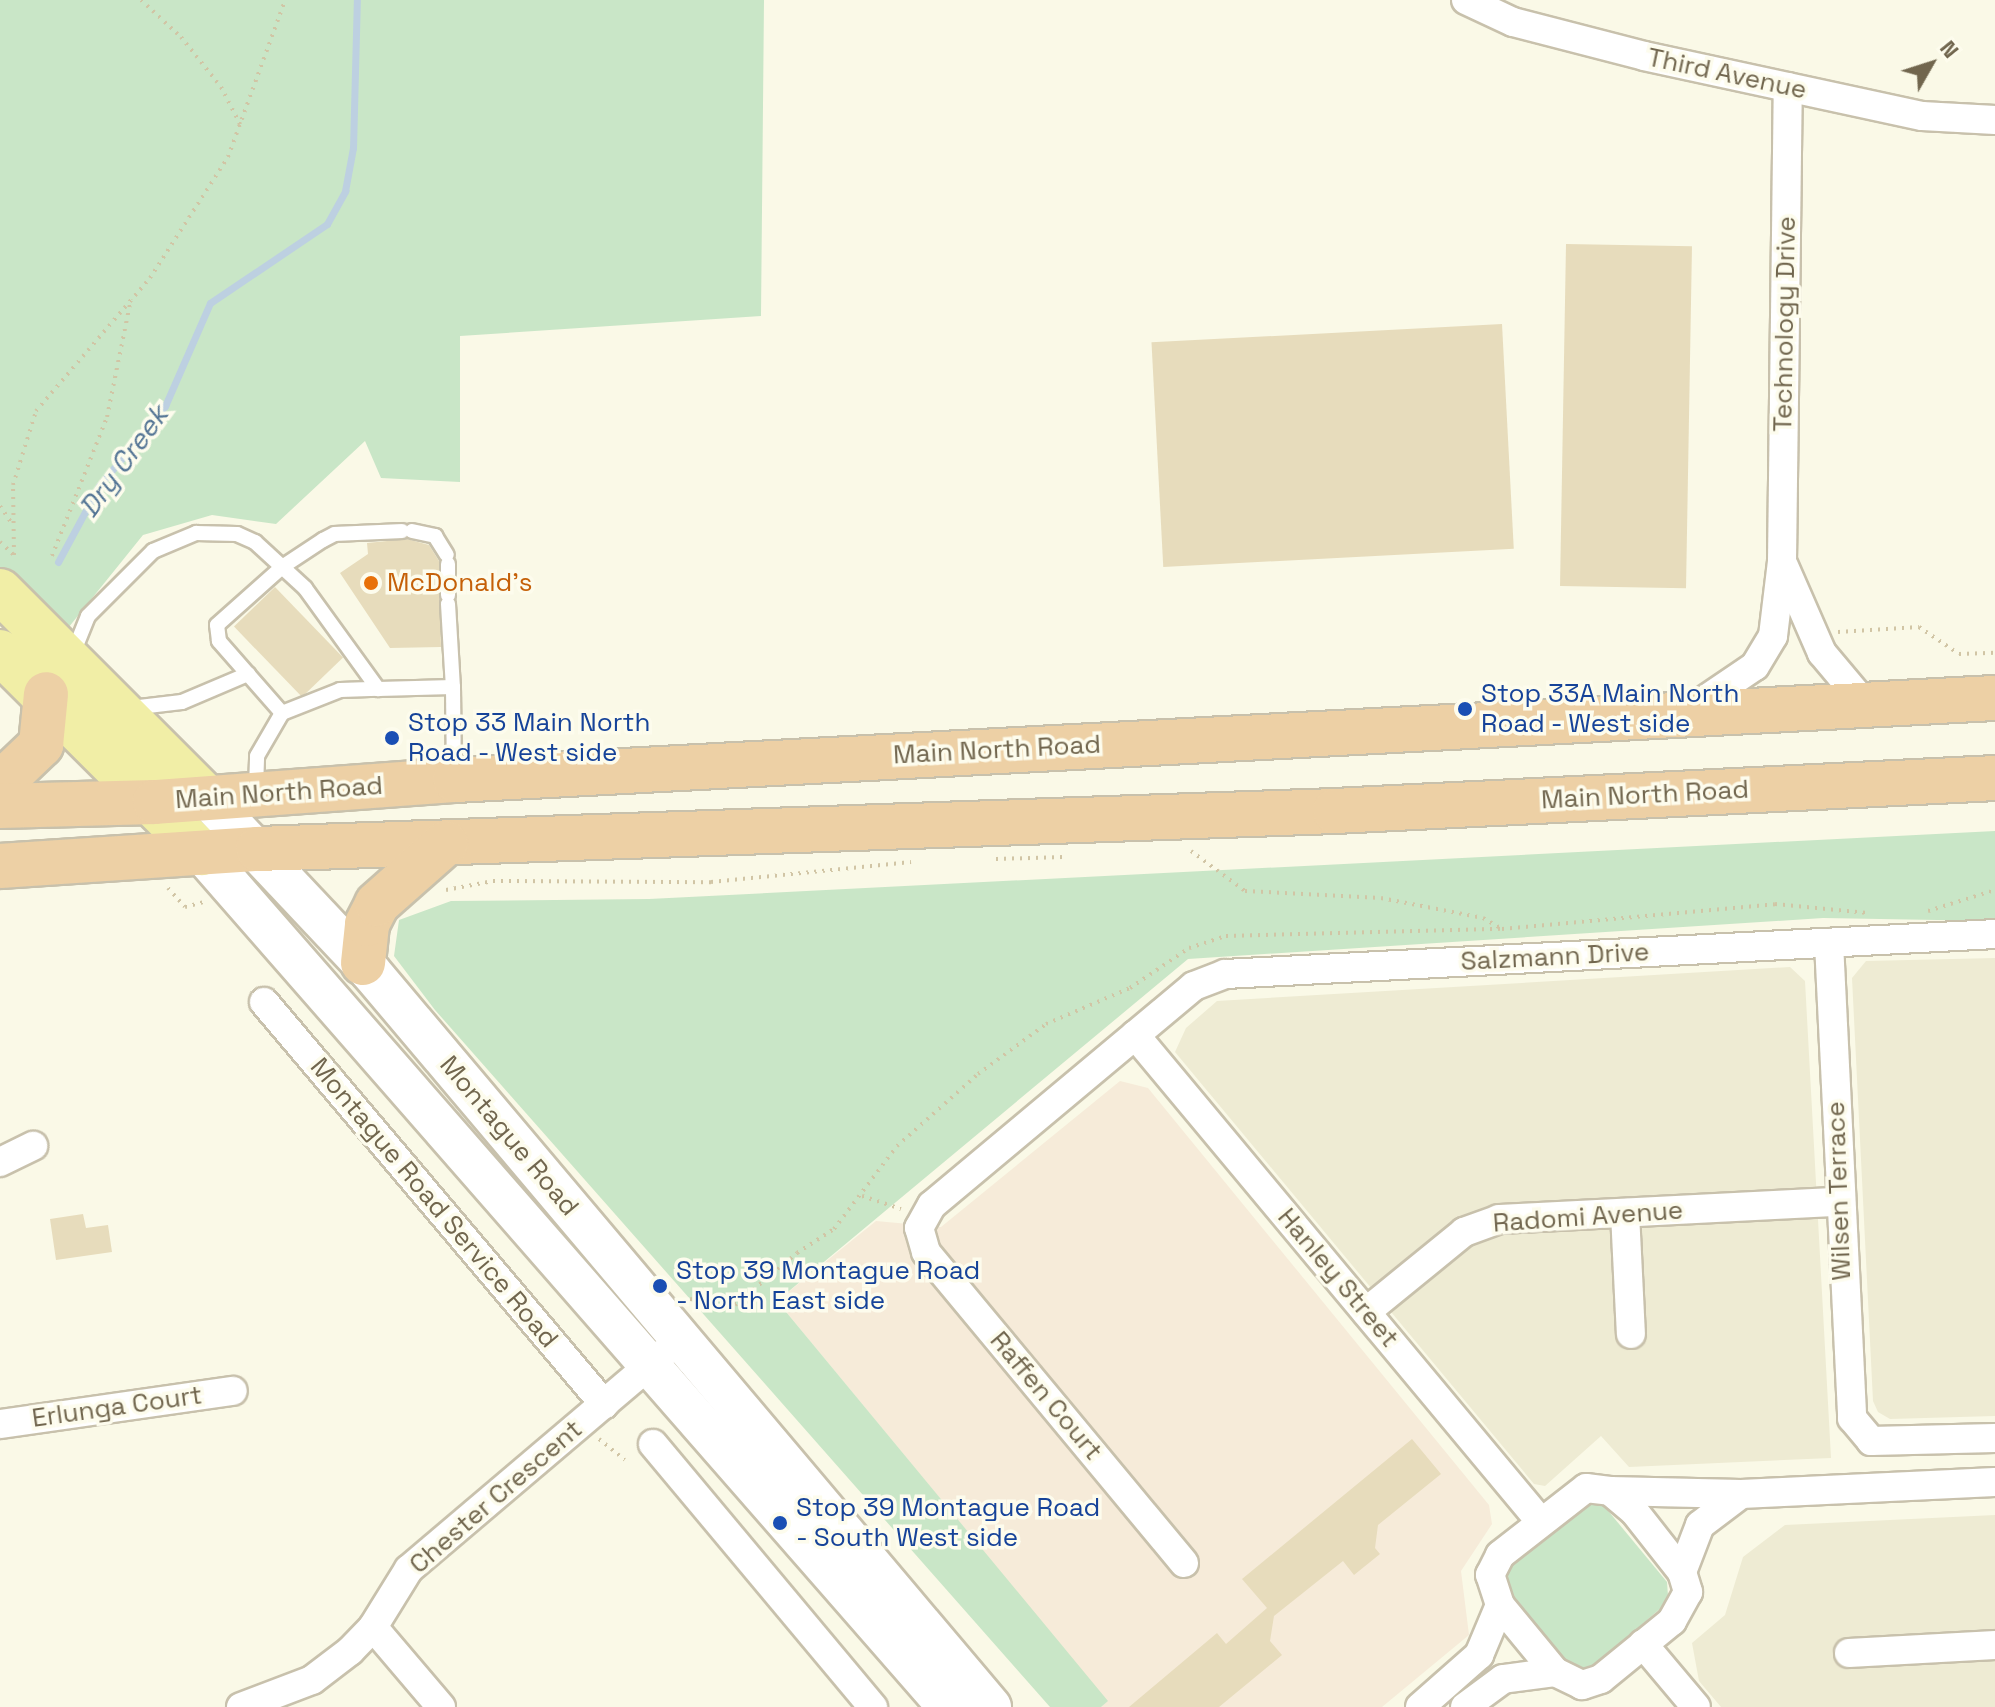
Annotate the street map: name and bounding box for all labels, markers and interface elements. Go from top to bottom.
north arrow [1891,24,1971,104]
text: N [1934,34,1965,63]
street label: Third Avenue [1644,42,1810,106]
street label: Technology Drive [1768,216,1802,432]
water label: Dry Creek [71,399,175,523]
place label: McDonald's [387,567,532,599]
marker: McDonald's [362,574,380,592]
place label: Stop 33A Main North Road - West side [1481,678,1740,740]
marker: Stop 33A Main North Road - West side [1456,700,1474,718]
place label: Stop 33 Main North Road - West side [408,707,650,768]
marker: Stop 33 Main North Road - West side [383,729,401,747]
street label: Main North Road [892,729,1102,771]
street label: Main North Road [174,770,384,816]
street label: Main North Road [1540,774,1750,816]
street label: Salzmann Drive [1460,936,1650,978]
street label: Montague Road [433,1050,585,1222]
street label: Montague Road Service Road [304,1052,564,1354]
street label: Wilsen Terrace [1820,1101,1858,1281]
street label: Radomi Avenue [1492,1195,1684,1239]
street label: Hanley Street [1271,1202,1405,1354]
place label: Stop 39 Montague Road - North East side [676,1255,980,1316]
marker: Stop 39 Montague Road - North East side [651,1277,669,1295]
street label: Raffen Court [983,1325,1109,1467]
street label: Erlunga Court [30,1380,204,1434]
street label: Chester Crescent [403,1414,589,1580]
place label: Stop 39 Montague Road - South West side [796,1492,1100,1554]
marker: Stop 39 Montague Road - South West side [771,1514,789,1532]

